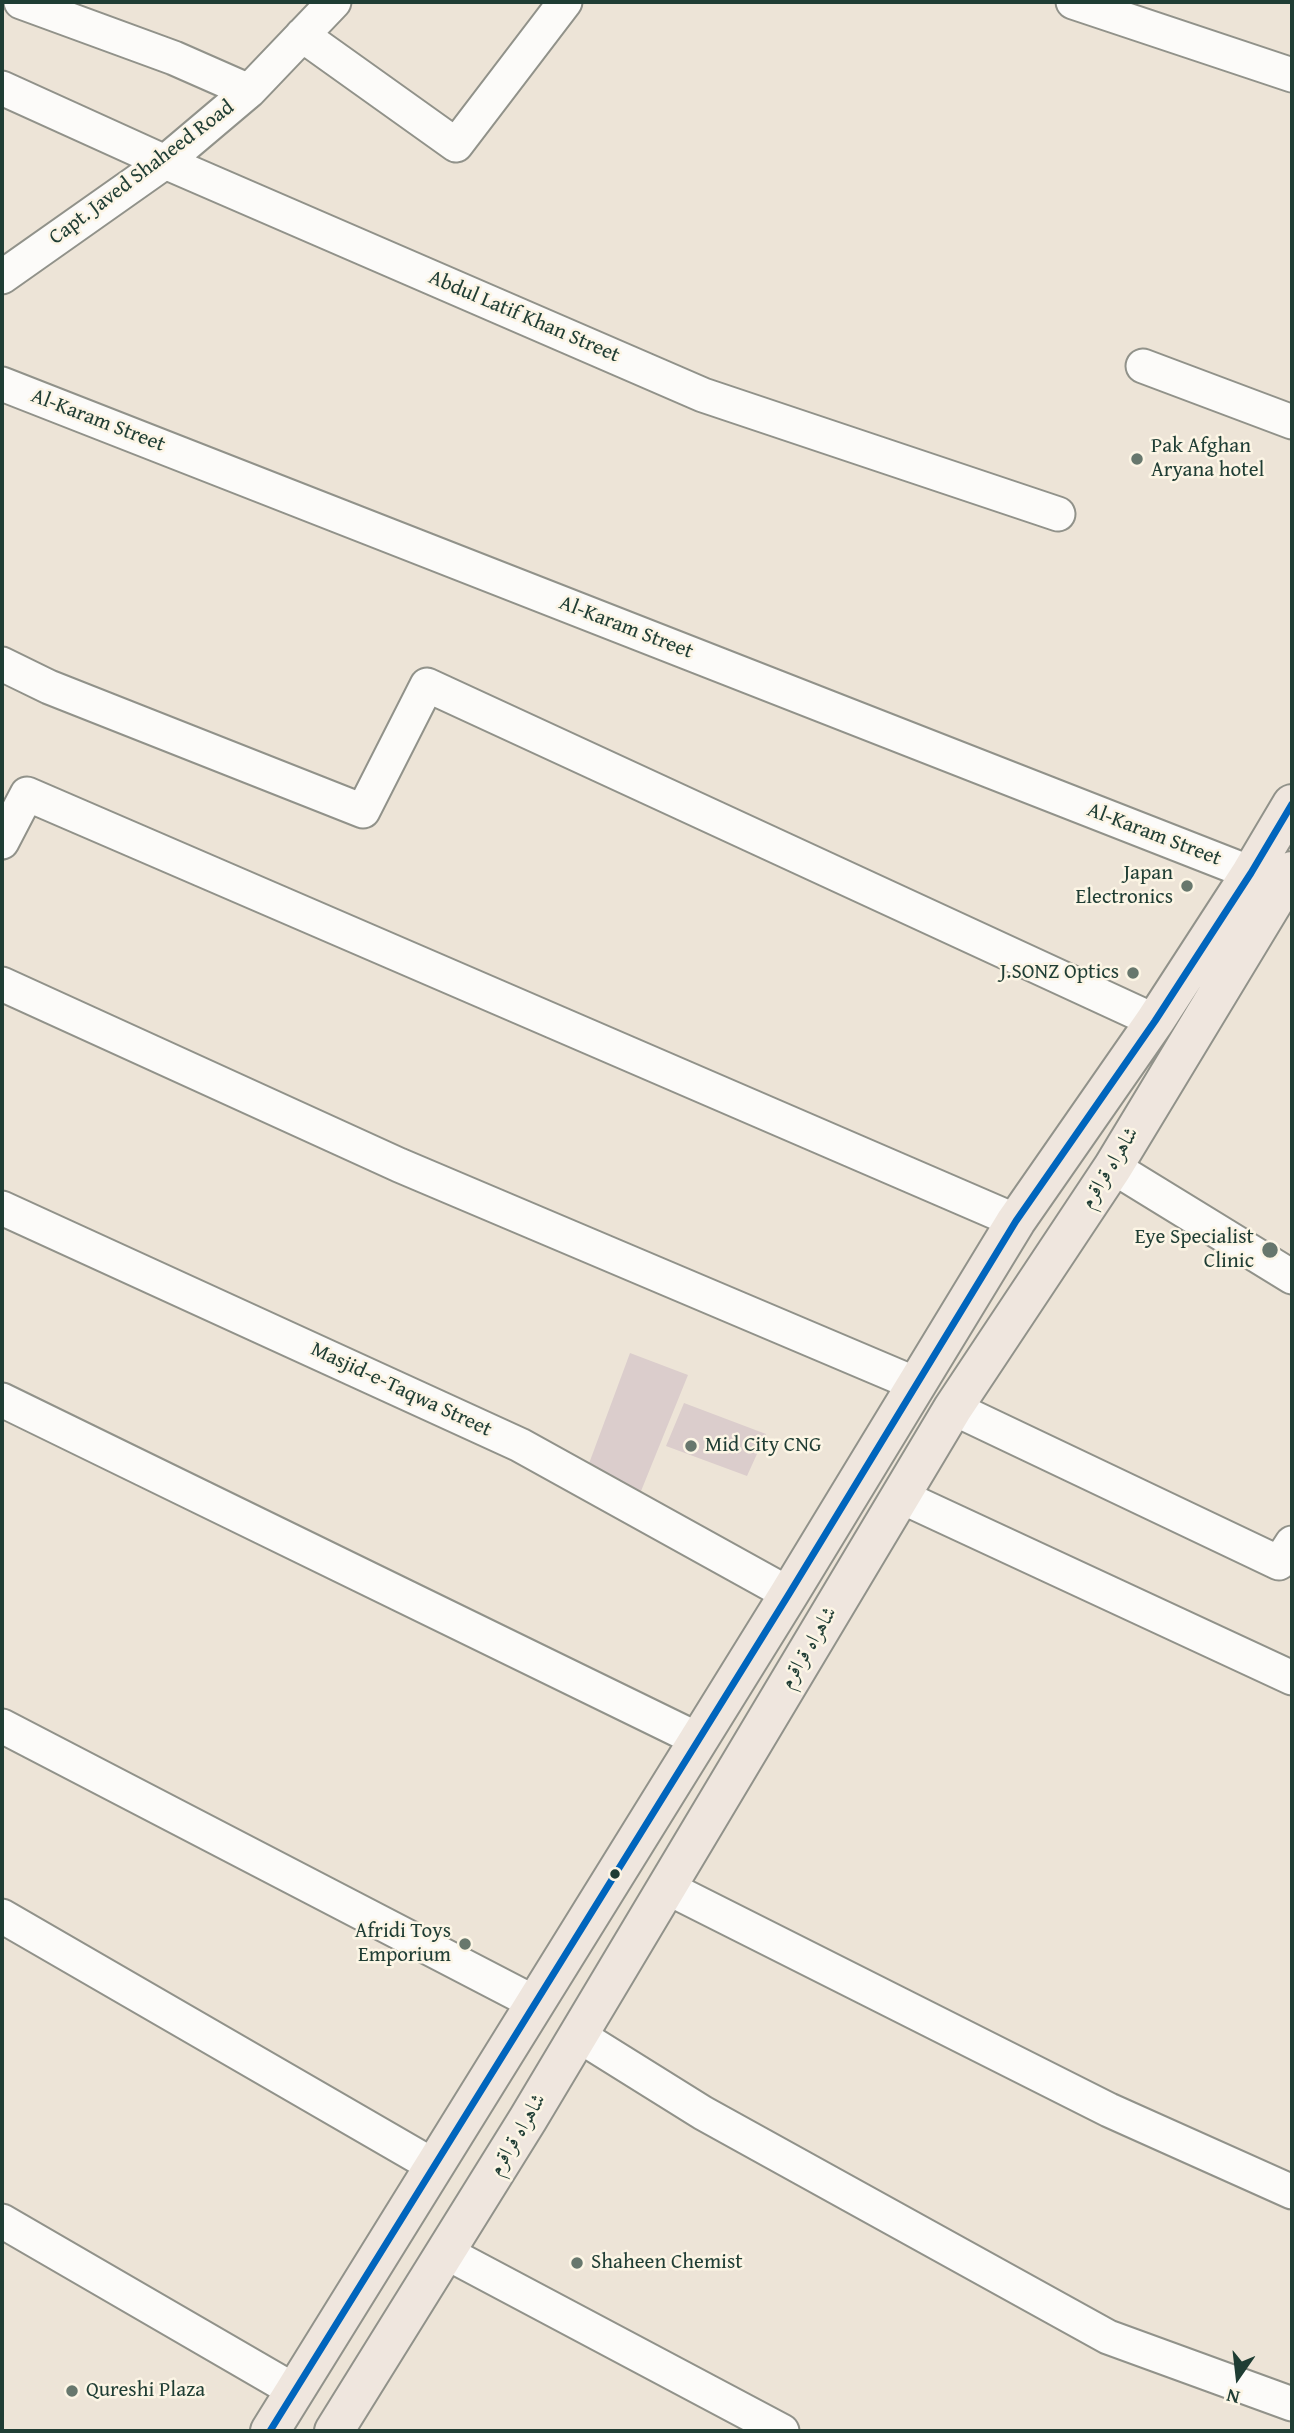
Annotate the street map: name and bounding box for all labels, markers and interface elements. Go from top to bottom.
street label: Capt. Javed Shaheed Road [45,95,239,251]
street label: Abdul Latif Khan Street [425,265,623,369]
street label: Al-Karam Street [27,384,169,458]
place label: Pak Afghan Aryana hotel [1151,434,1264,484]
marker: Pak Afghan Aryana hotel [1129,451,1145,467]
street label: Al-Karam Street [555,591,697,665]
street label: Al-Karam Street [1083,798,1225,872]
place label: Japan Electronics [1076,861,1173,911]
marker: Japan Electronics [1179,878,1195,894]
place label: J.SONZ Optics [1000,960,1119,986]
marker: J.SONZ Optics [1125,965,1141,981]
street label: شاہراہ قراقرم [1075,1123,1145,1213]
place label: Eye Specialist Clinic [1135,1225,1254,1275]
marker: Eye Specialist Clinic [1260,1240,1280,1260]
street label: Masjid-e-Taqwa Street [307,1337,495,1443]
place label: Mid City CNG [705,1433,821,1459]
marker: Mid City CNG [683,1438,699,1454]
street label: شاہراہ قراقرم [775,1602,843,1694]
unlabelled marker [608,1867,622,1881]
place label: Afridi Toys Emporium [355,1919,451,1969]
marker: Afridi Toys Emporium [457,1936,473,1952]
street label: شاہراہ قراقرم [484,2089,552,2181]
place label: Shaheen Chemist [591,2250,743,2276]
marker: Shaheen Chemist [569,2255,585,2271]
north arrow [1203,2342,1273,2412]
place label: Qureshi Plaza [86,2378,205,2404]
text: N [1223,2382,1242,2412]
marker: Qureshi Plaza [64,2383,80,2399]

